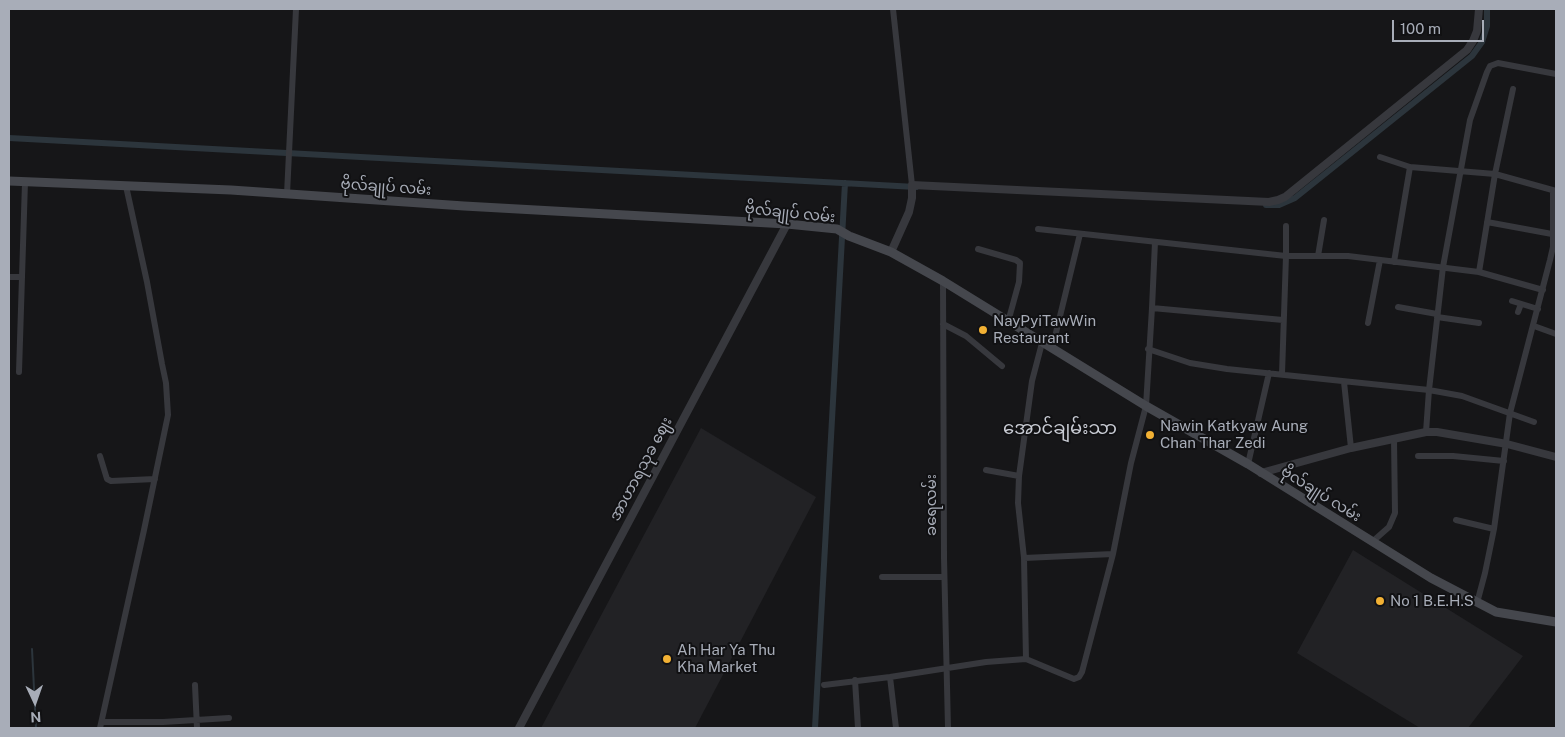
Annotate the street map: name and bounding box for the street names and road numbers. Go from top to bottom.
street label: ဗိုလ်ချုပ် လမ်း [340,175,432,199]
street label: ဗိုလ်ချုပ် လမ်း [744,199,836,227]
street label: အာဟာရသုခ ဈေး [606,414,676,524]
street label: ဗိုလ်ချုပ် လမ်း [1278,462,1364,526]
street label: ခရေလမ်း [922,474,940,536]

